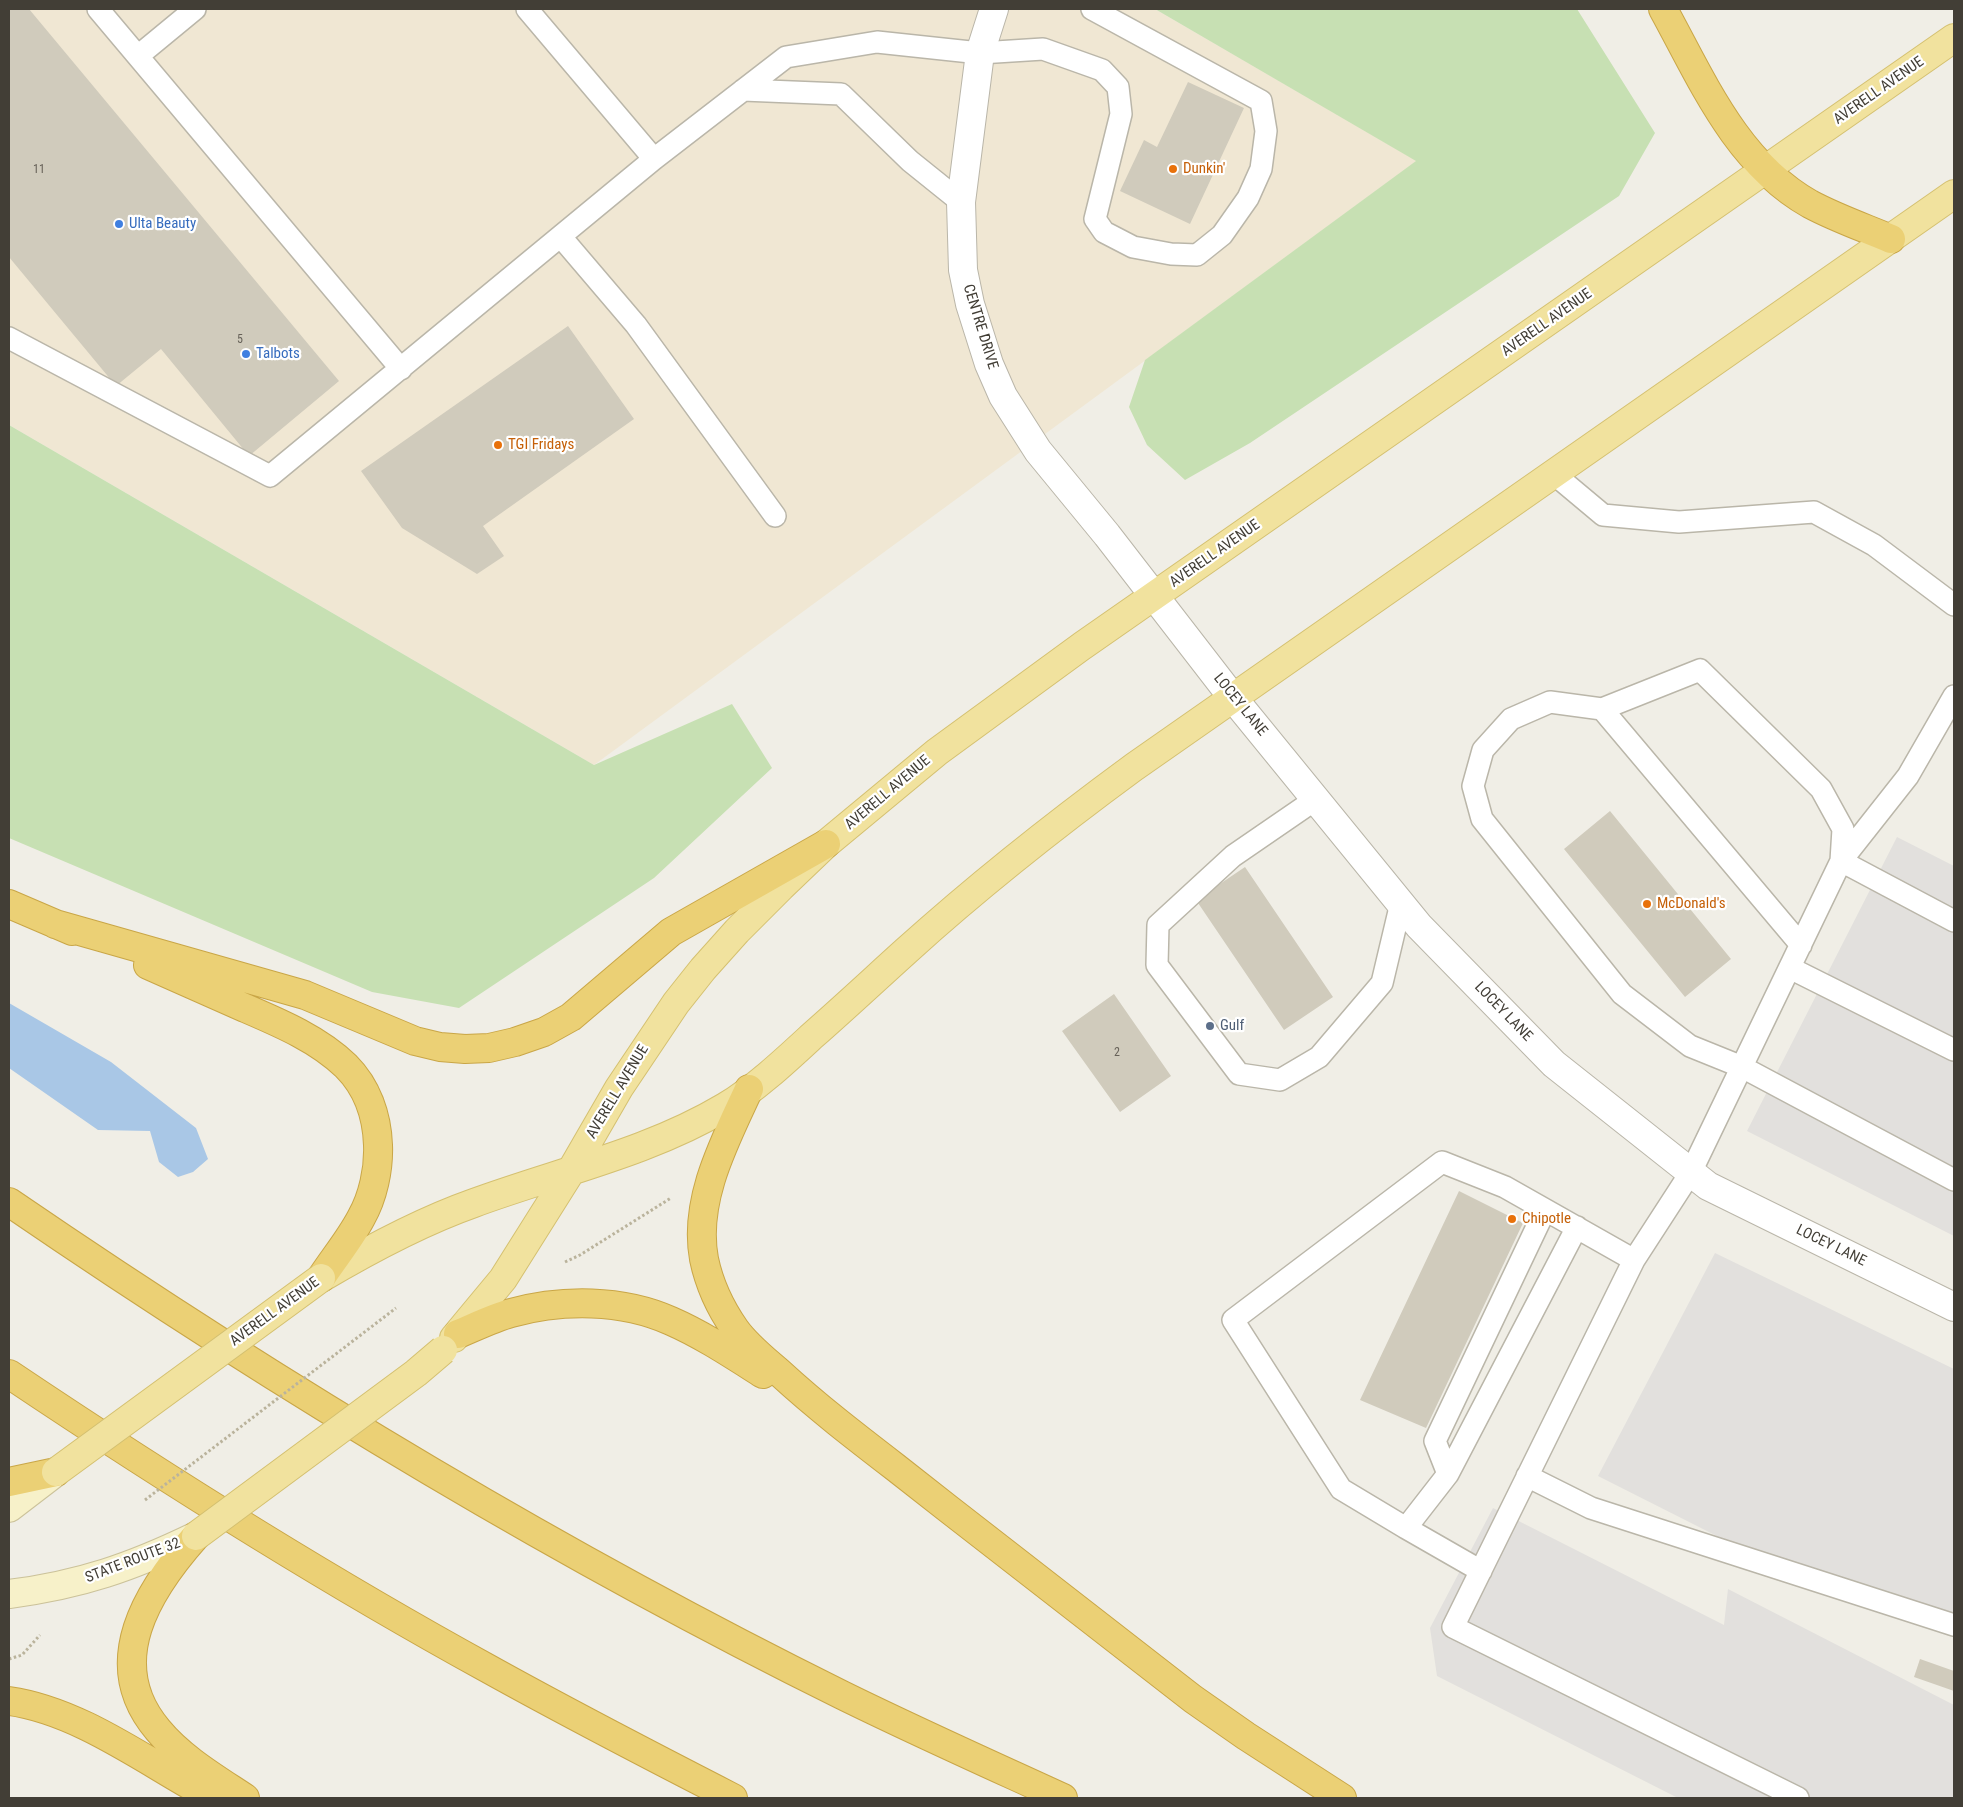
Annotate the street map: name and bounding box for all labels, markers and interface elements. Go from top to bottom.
street label: AVERELL AVENUE [1830,53,1928,129]
place label: Dunkin' [1183,160,1225,178]
house number: 11 [33,163,45,177]
marker: Dunkin' [1167,163,1179,175]
place label: Ulta Beauty [129,215,196,233]
marker: Ulta Beauty [113,218,125,230]
street label: CENTRE DRIVE [959,282,1001,372]
street label: AVERELL AVENUE [1498,285,1596,361]
house number: 5 [237,333,243,347]
place label: Talbots [256,345,300,363]
marker: Talbots [240,348,252,360]
place label: TGI Fridays [508,436,574,454]
marker: TGI Fridays [492,439,504,451]
street label: AVERELL AVENUE [1166,516,1264,592]
street label: LOCEY LANE [1209,670,1271,740]
street label: AVERELL AVENUE [842,752,934,834]
place label: McDonald's [1657,895,1726,913]
marker: McDonald's [1641,898,1653,910]
street label: LOCEY LANE [1470,979,1536,1045]
place label: Gulf [1220,1017,1244,1035]
marker: Gulf [1204,1020,1216,1032]
street label: AVERELL AVENUE [583,1042,653,1142]
house number: 2 [1114,1046,1120,1060]
place label: Chipotle [1522,1210,1571,1228]
marker: Chipotle [1506,1213,1518,1225]
street label: LOCEY LANE [1793,1221,1869,1271]
street label: AVERELL AVENUE [227,1274,323,1350]
street label: STATE ROUTE 32 [83,1535,183,1587]

